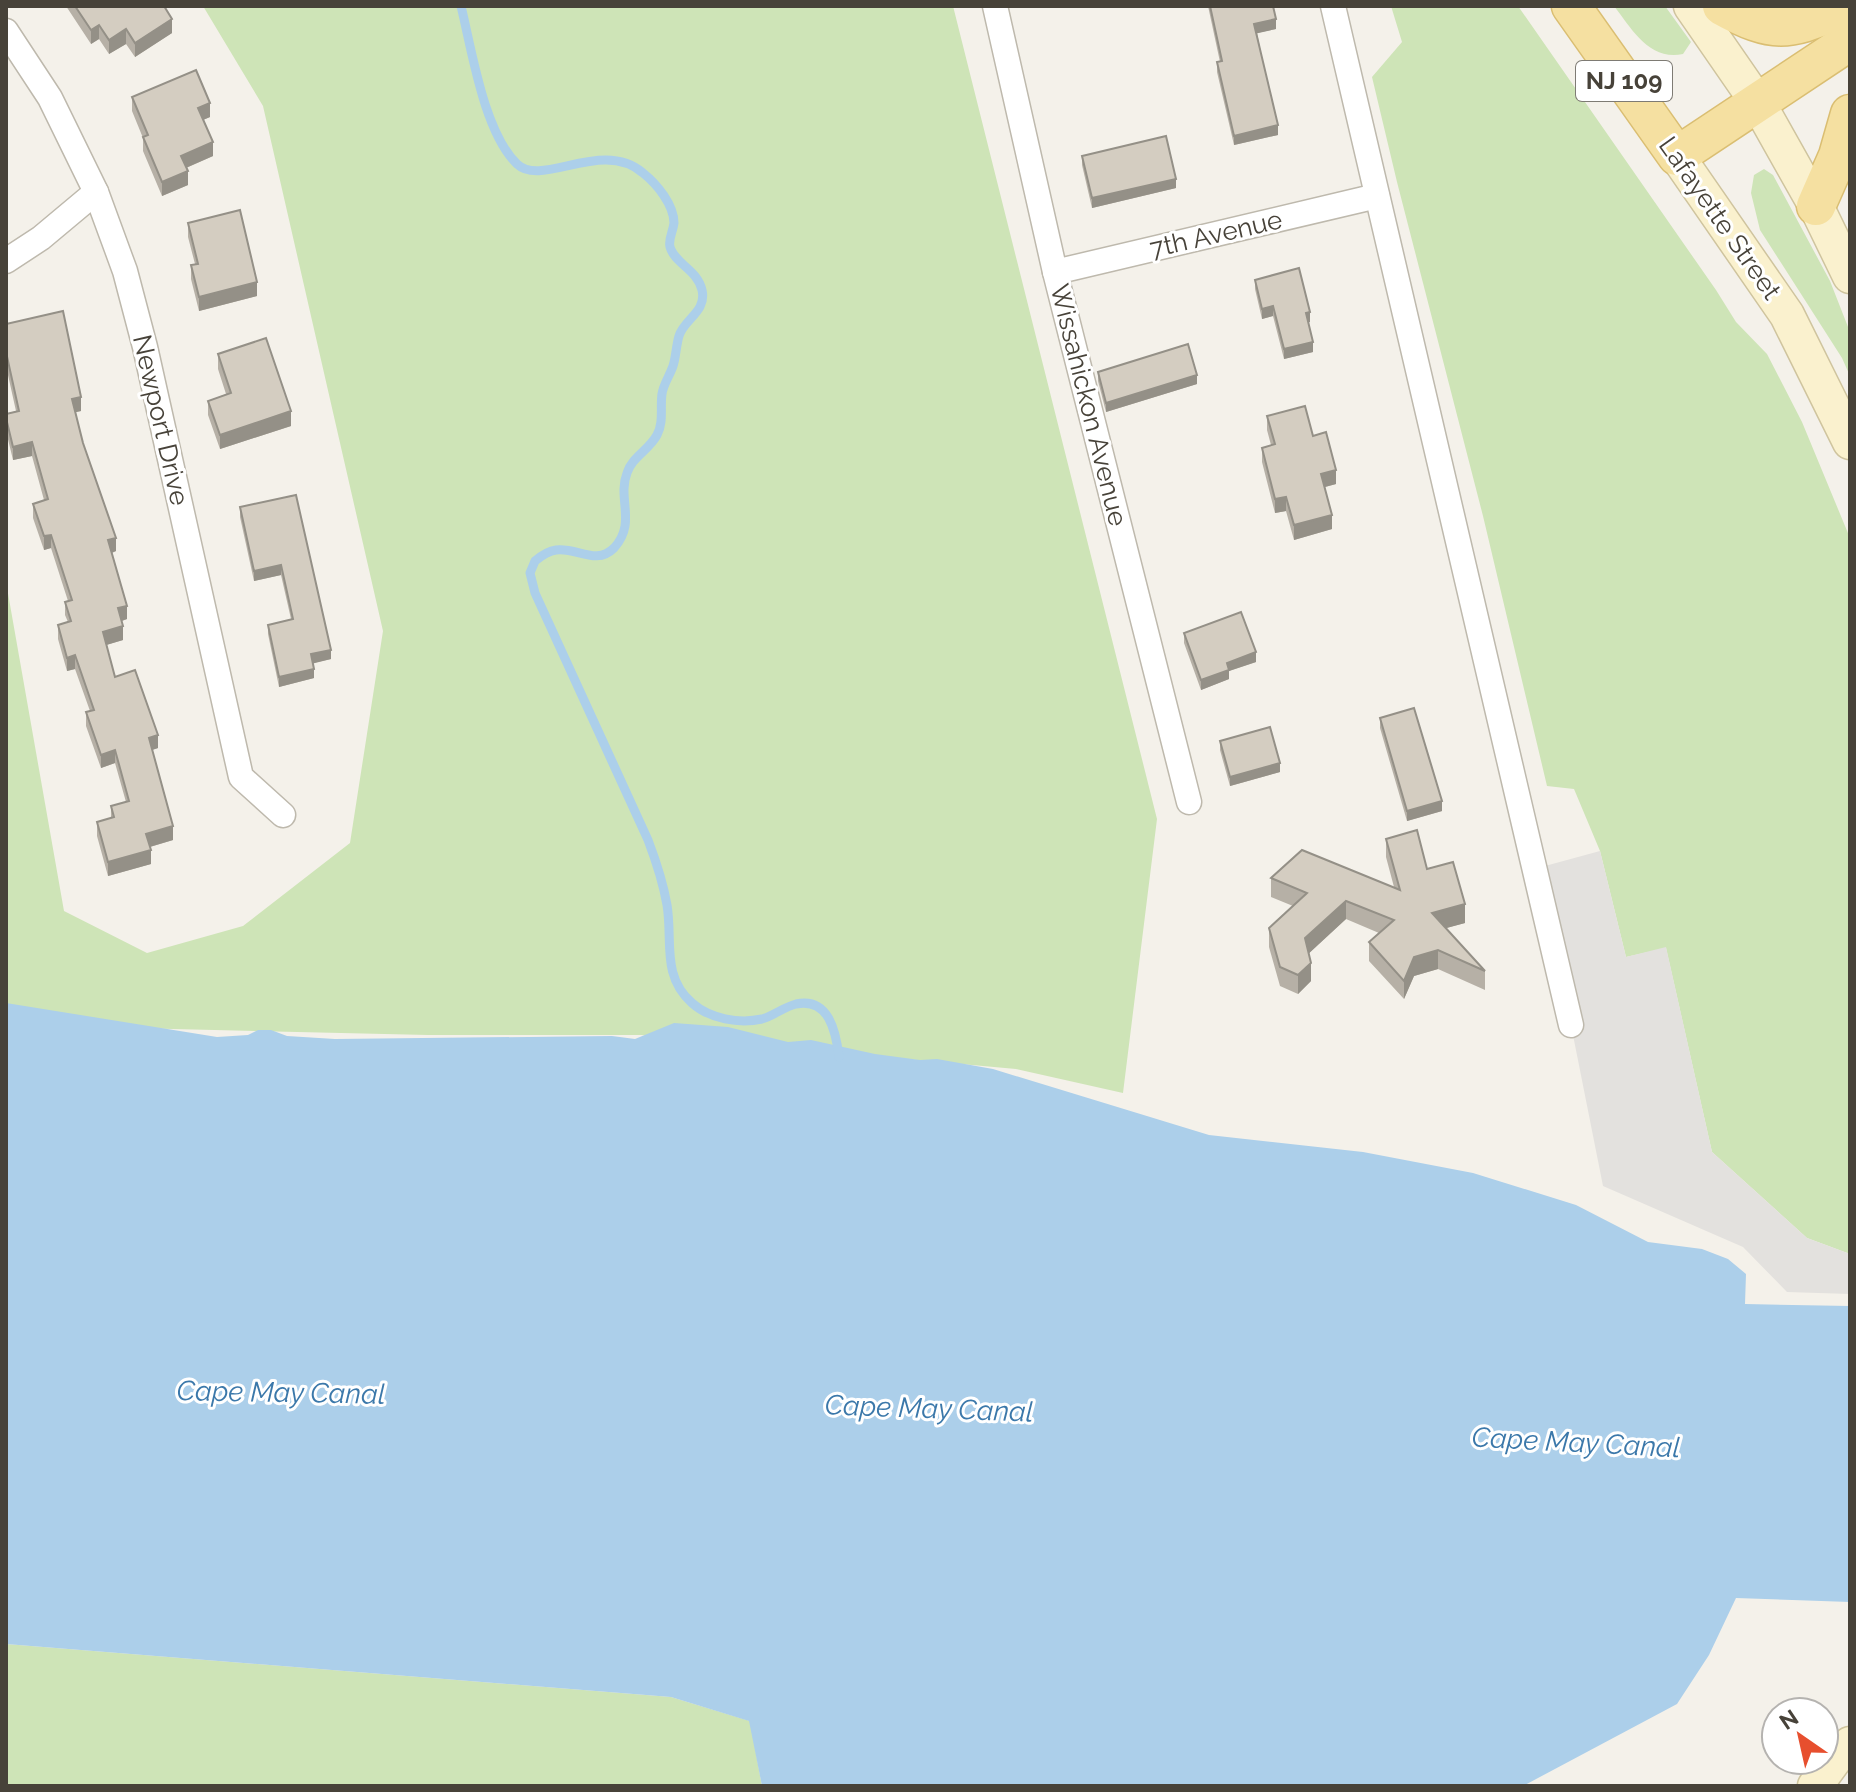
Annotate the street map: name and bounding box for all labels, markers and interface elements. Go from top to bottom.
road number: NJ 109 [1576,61,1672,101]
street label: Lafayette Street [1653,131,1787,305]
street label: 7th Avenue [1147,204,1285,264]
street label: Wissahickon Avenue [1044,281,1134,529]
street label: Newport Drive [127,332,195,508]
water label: Cape May Canal [176,1374,386,1411]
water label: Cape May Canal [824,1388,1034,1429]
water label: Cape May Canal [1471,1421,1681,1464]
north arrow [1760,1696,1840,1776]
text: N [1775,1704,1803,1735]

